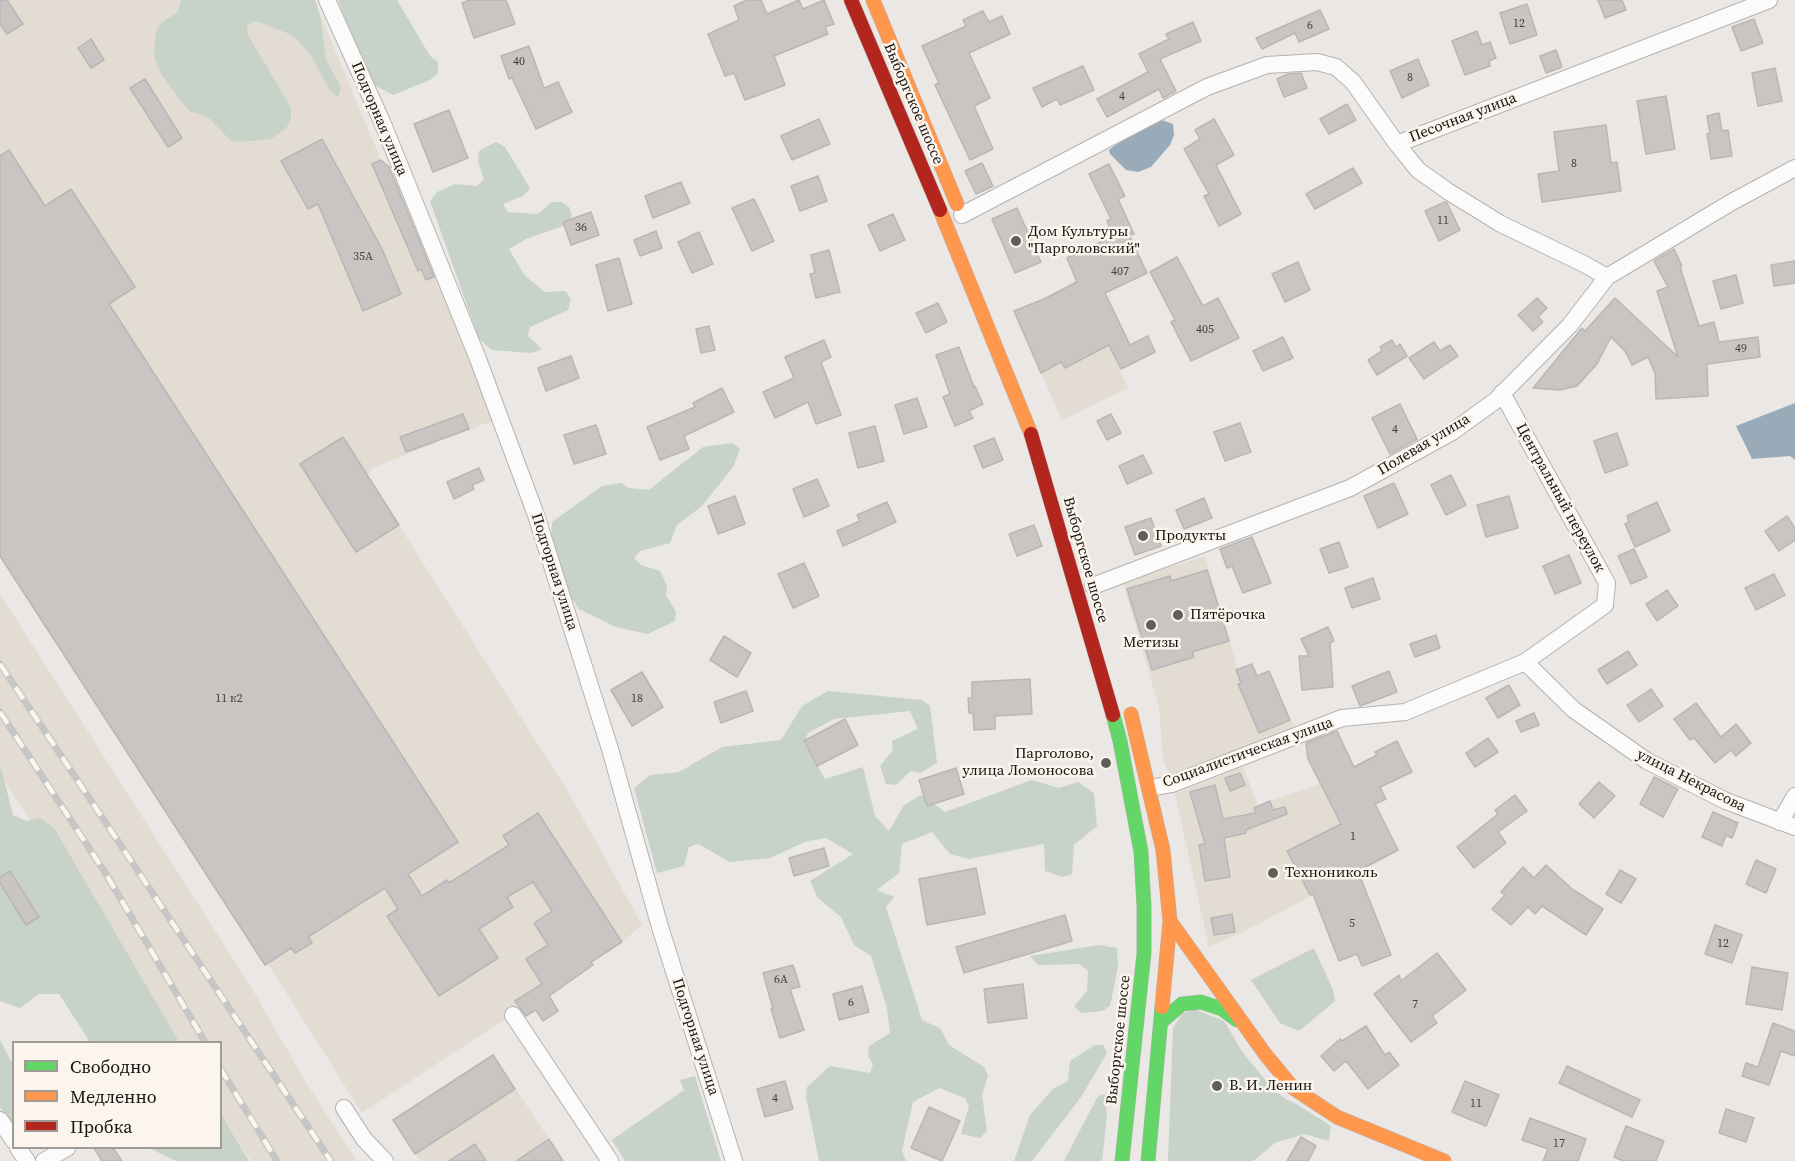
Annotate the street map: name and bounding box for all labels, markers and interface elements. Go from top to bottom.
house number: 12 [1513,17,1525,31]
house number: 6 [1307,19,1313,33]
street label: Выборгское шоссе [879,41,947,167]
house number: 40 [513,55,525,69]
street label: Подгорная улица [347,59,411,179]
house number: 8 [1407,71,1413,85]
street label: Песочная улица [1407,89,1519,147]
house number: 4 [1119,90,1125,104]
house number: 8 [1571,157,1577,171]
house number: 11 [1437,214,1449,228]
house number: 36 [575,221,587,235]
place label: Дом Культуры "Парголовский" [1028,223,1140,258]
marker: Дом Культуры "Парголовский" [1009,234,1023,248]
house number: 35А [353,250,373,264]
house number: 407 [1111,265,1129,279]
house number: 405 [1196,323,1214,337]
house number: 49 [1735,342,1747,356]
street label: Полевая улица [1375,410,1473,480]
street label: Центральный переулок [1511,420,1609,576]
house number: 4 [1392,423,1398,437]
street label: Выборгское шоссе [1058,495,1112,625]
street label: Подгорная улица [527,511,581,633]
place label: Продукты [1155,527,1226,545]
marker: Продукты [1136,529,1150,543]
place label: Пятёрочка [1190,606,1266,624]
marker: Пятёрочка [1171,608,1185,622]
marker: Метизы [1144,618,1158,632]
place label: Метизы [1123,634,1179,652]
house number: 11 к2 [215,692,243,706]
house number: 18 [631,692,643,706]
street label: Социалистическая улица [1160,714,1336,792]
place label: Парголово, улица Ломоносова [962,745,1094,780]
street label: улица Некрасова [1633,746,1749,816]
marker: Парголово, улица Ломоносова [1099,756,1113,770]
house number: 1 [1350,830,1356,844]
place label: Технониколь [1285,864,1377,882]
marker: Технониколь [1266,866,1280,880]
house number: 5 [1349,917,1355,931]
house number: 12 [1717,937,1729,951]
house number: 6А [774,973,788,987]
street label: Выборгское шоссе [1103,974,1135,1106]
street label: Подгорная улица [668,976,722,1098]
house number: 6 [848,996,854,1010]
house number: 7 [1412,998,1418,1012]
legend [12,1041,222,1149]
text: Свободно [70,1054,151,1079]
place label: В. И. Ленин [1229,1077,1312,1095]
marker: В. И. Ленин [1210,1079,1224,1093]
text: Медленно [70,1084,157,1109]
house number: 4 [772,1092,778,1106]
house number: 11 [1470,1097,1482,1111]
text: Пробка [70,1114,132,1139]
house number: 17 [1553,1137,1565,1151]

